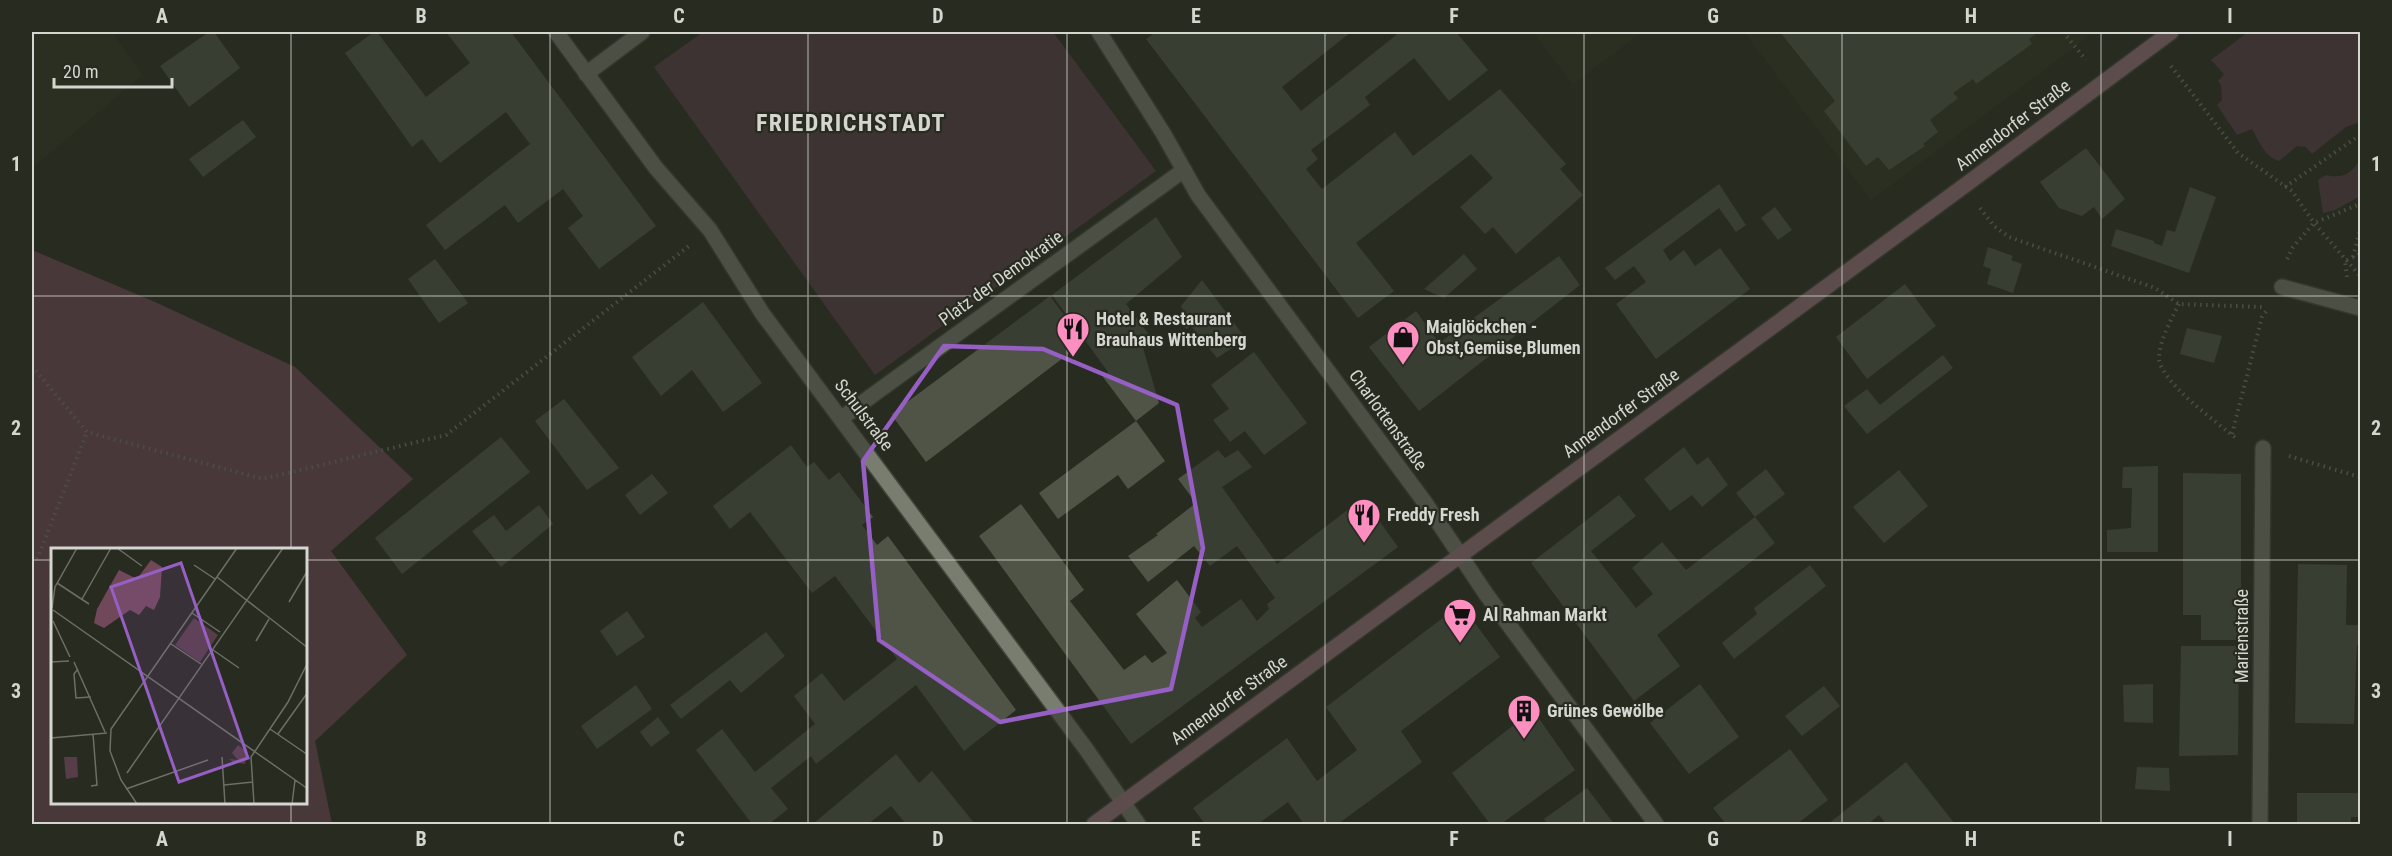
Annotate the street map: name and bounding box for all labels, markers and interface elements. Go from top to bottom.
text: A [156,4,168,28]
text: B [415,4,427,28]
text: C [673,4,685,28]
text: D [932,4,944,28]
text: E [1191,4,1201,28]
text: F [1449,4,1459,28]
text: G [1707,4,1719,28]
text: H [1965,4,1977,28]
text: I [2227,4,2233,28]
scale bar [54,51,172,89]
text: 20 m [63,61,98,82]
street label: Annendorfer Straße [1951,75,2074,175]
district label: FRIEDRICHSTADT [756,109,946,137]
text: 1 [11,152,21,176]
text: 1 [2371,152,2381,176]
street label: Platz der Demokratie [935,226,1067,330]
place label: Hotel & Restaurant Brauhaus Wittenberg [1096,308,1247,350]
restaurant icon: Hotel & Restaurant Brauhaus Wittenberg [1055,311,1091,358]
place label: Maiglöckchen - Obst,Gemüse,Blumen [1426,316,1581,358]
shop icon: Maiglöckchen - Obst,Gemüse,Blumen [1385,319,1421,366]
street label: Annendorfer Straße [1559,363,1683,462]
street label: Charlottenstraße [1345,365,1432,474]
street label: Schulstraße [831,375,898,455]
text: 2 [11,416,21,440]
text: 2 [2371,416,2381,440]
restaurant icon: Freddy Fresh [1346,497,1382,544]
place label: Freddy Fresh [1387,504,1480,525]
inset map [51,548,308,805]
street label: Marienstraße [2231,589,2252,683]
supermarket icon: Al Rahman Markt [1442,597,1478,644]
place label: Al Rahman Markt [1483,604,1607,625]
street label: Annendorfer Straße [1167,650,1291,749]
text: 3 [11,679,21,703]
text: 3 [2371,679,2381,703]
building icon: Grünes Gewölbe [1506,693,1542,740]
place label: Grünes Gewölbe [1547,700,1664,721]
text: A [156,827,168,851]
text: B [415,827,427,851]
text: C [673,827,685,851]
text: D [932,827,944,851]
text: E [1191,827,1201,851]
text: F [1449,827,1459,851]
text: G [1707,827,1719,851]
text: H [1965,827,1977,851]
text: I [2227,827,2233,851]

